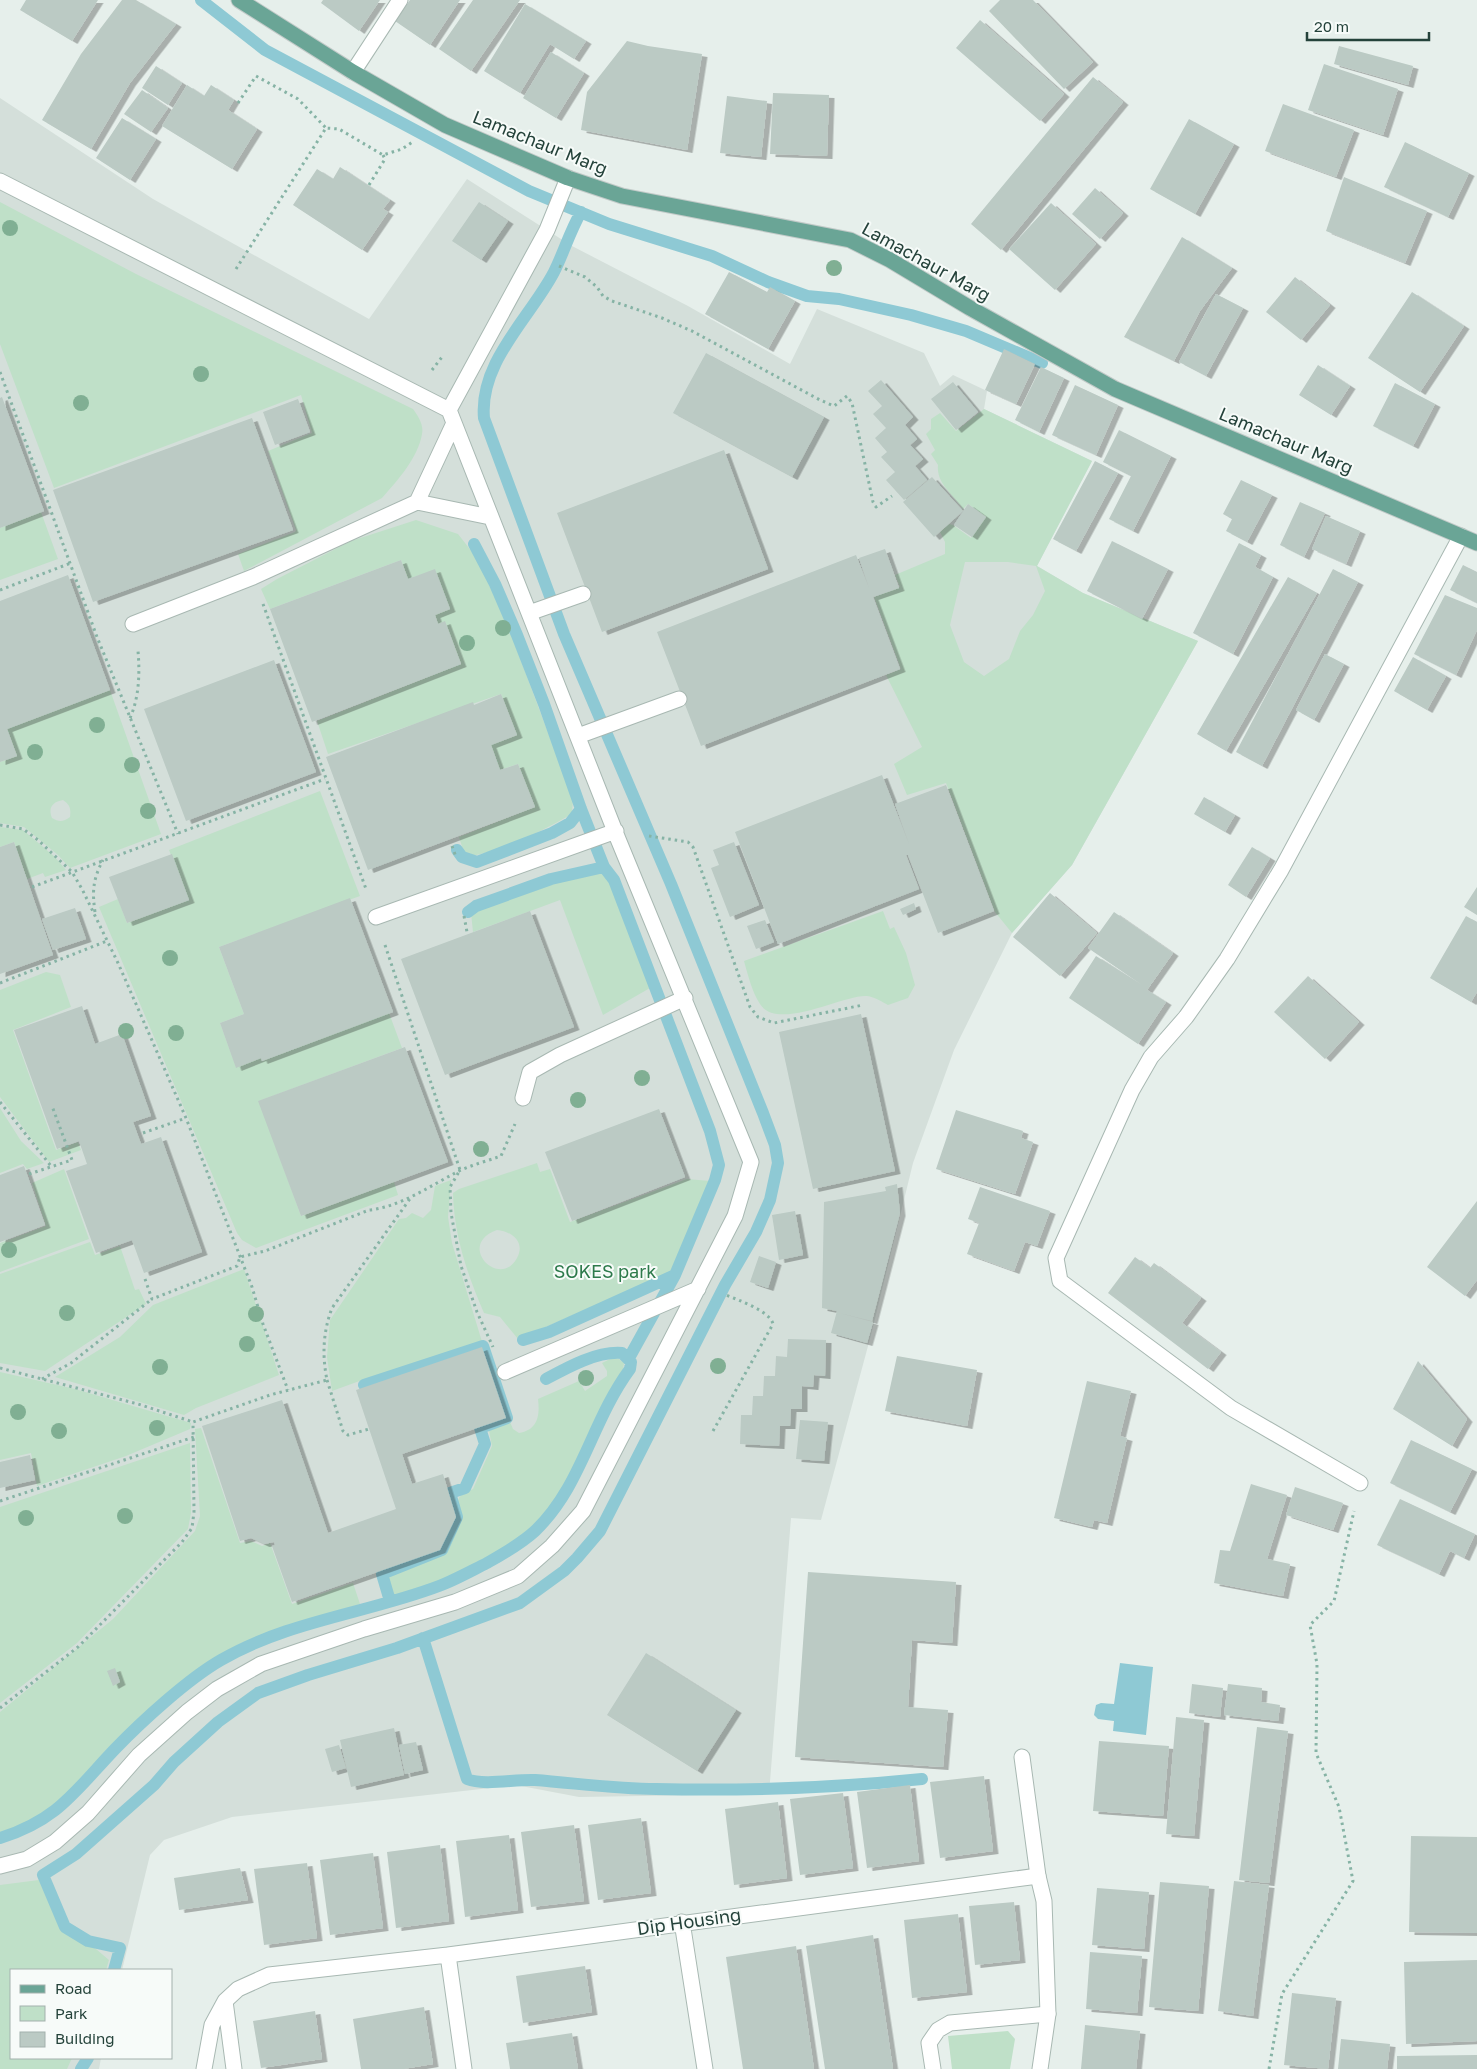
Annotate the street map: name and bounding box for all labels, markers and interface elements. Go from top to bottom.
scale bar [1307,10,1430,42]
text: 20 m [1314,17,1349,35]
street label: Lamachaur Marg [470,105,611,179]
street label: Lamachaur Marg [858,217,995,306]
street label: Lamachaur Marg [1216,402,1357,478]
park label: SOKES park [554,1260,656,1282]
street label: Dip Housing [635,1903,742,1939]
legend [10,1969,172,2059]
text: Road [55,1979,92,1997]
text: Park [55,2004,88,2022]
text: Building [55,2029,115,2047]

